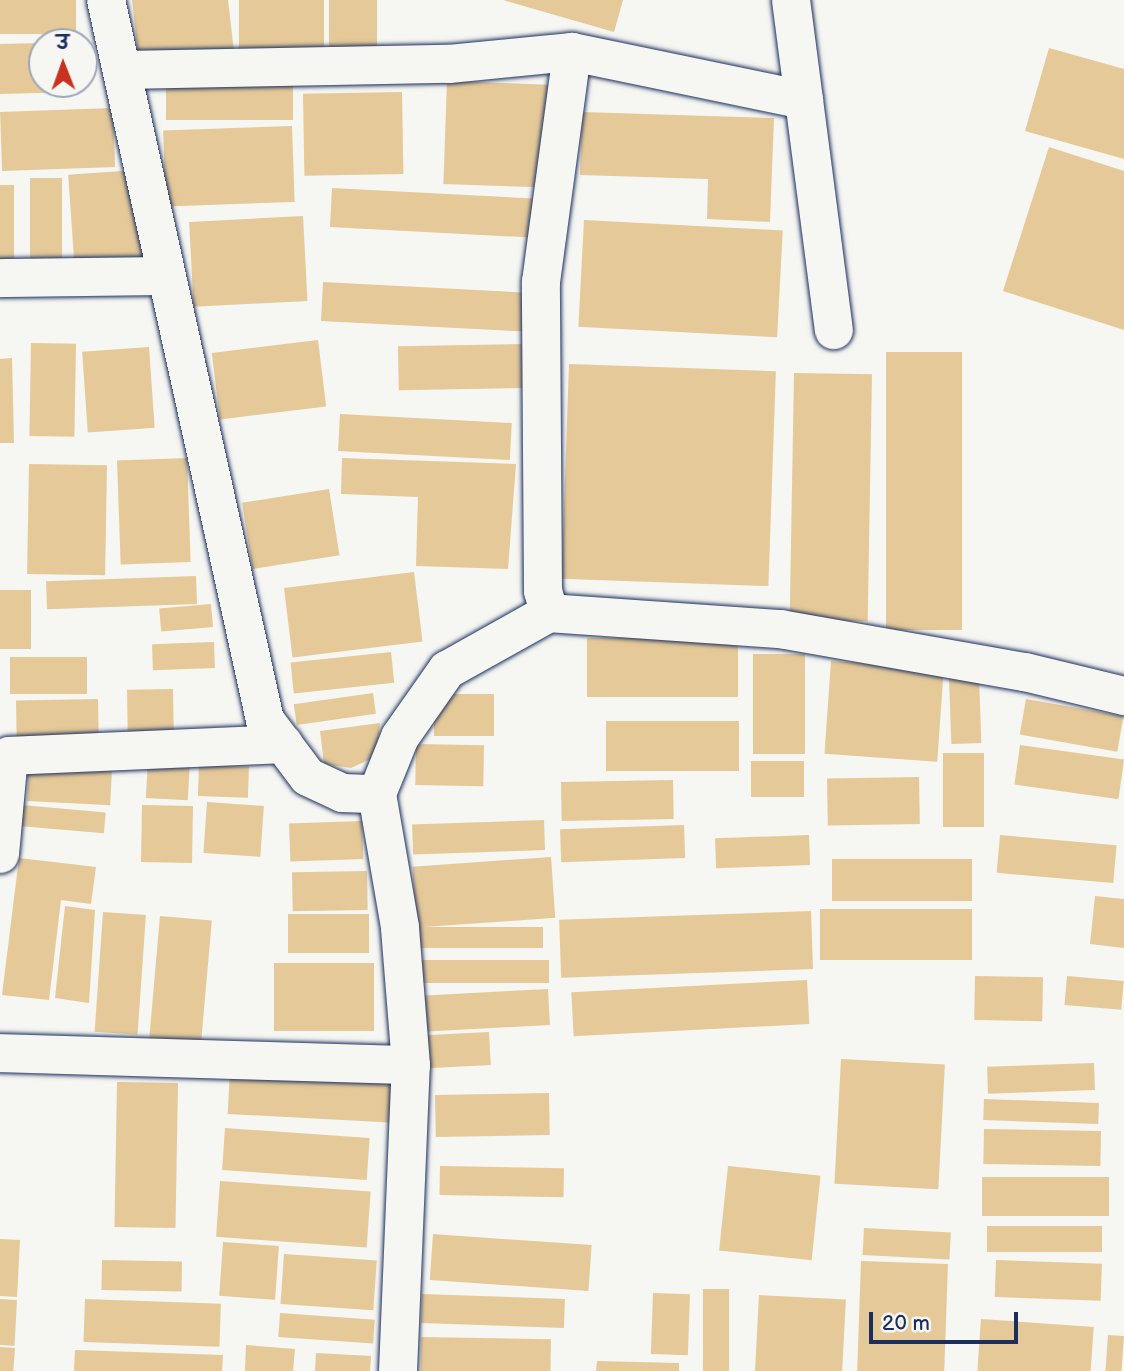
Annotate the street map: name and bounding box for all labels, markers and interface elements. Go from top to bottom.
north arrow [28,28,98,98]
text: उ [56,32,69,55]
scale bar [872,1298,1021,1342]
text: 20 m [882,1311,930,1336]

